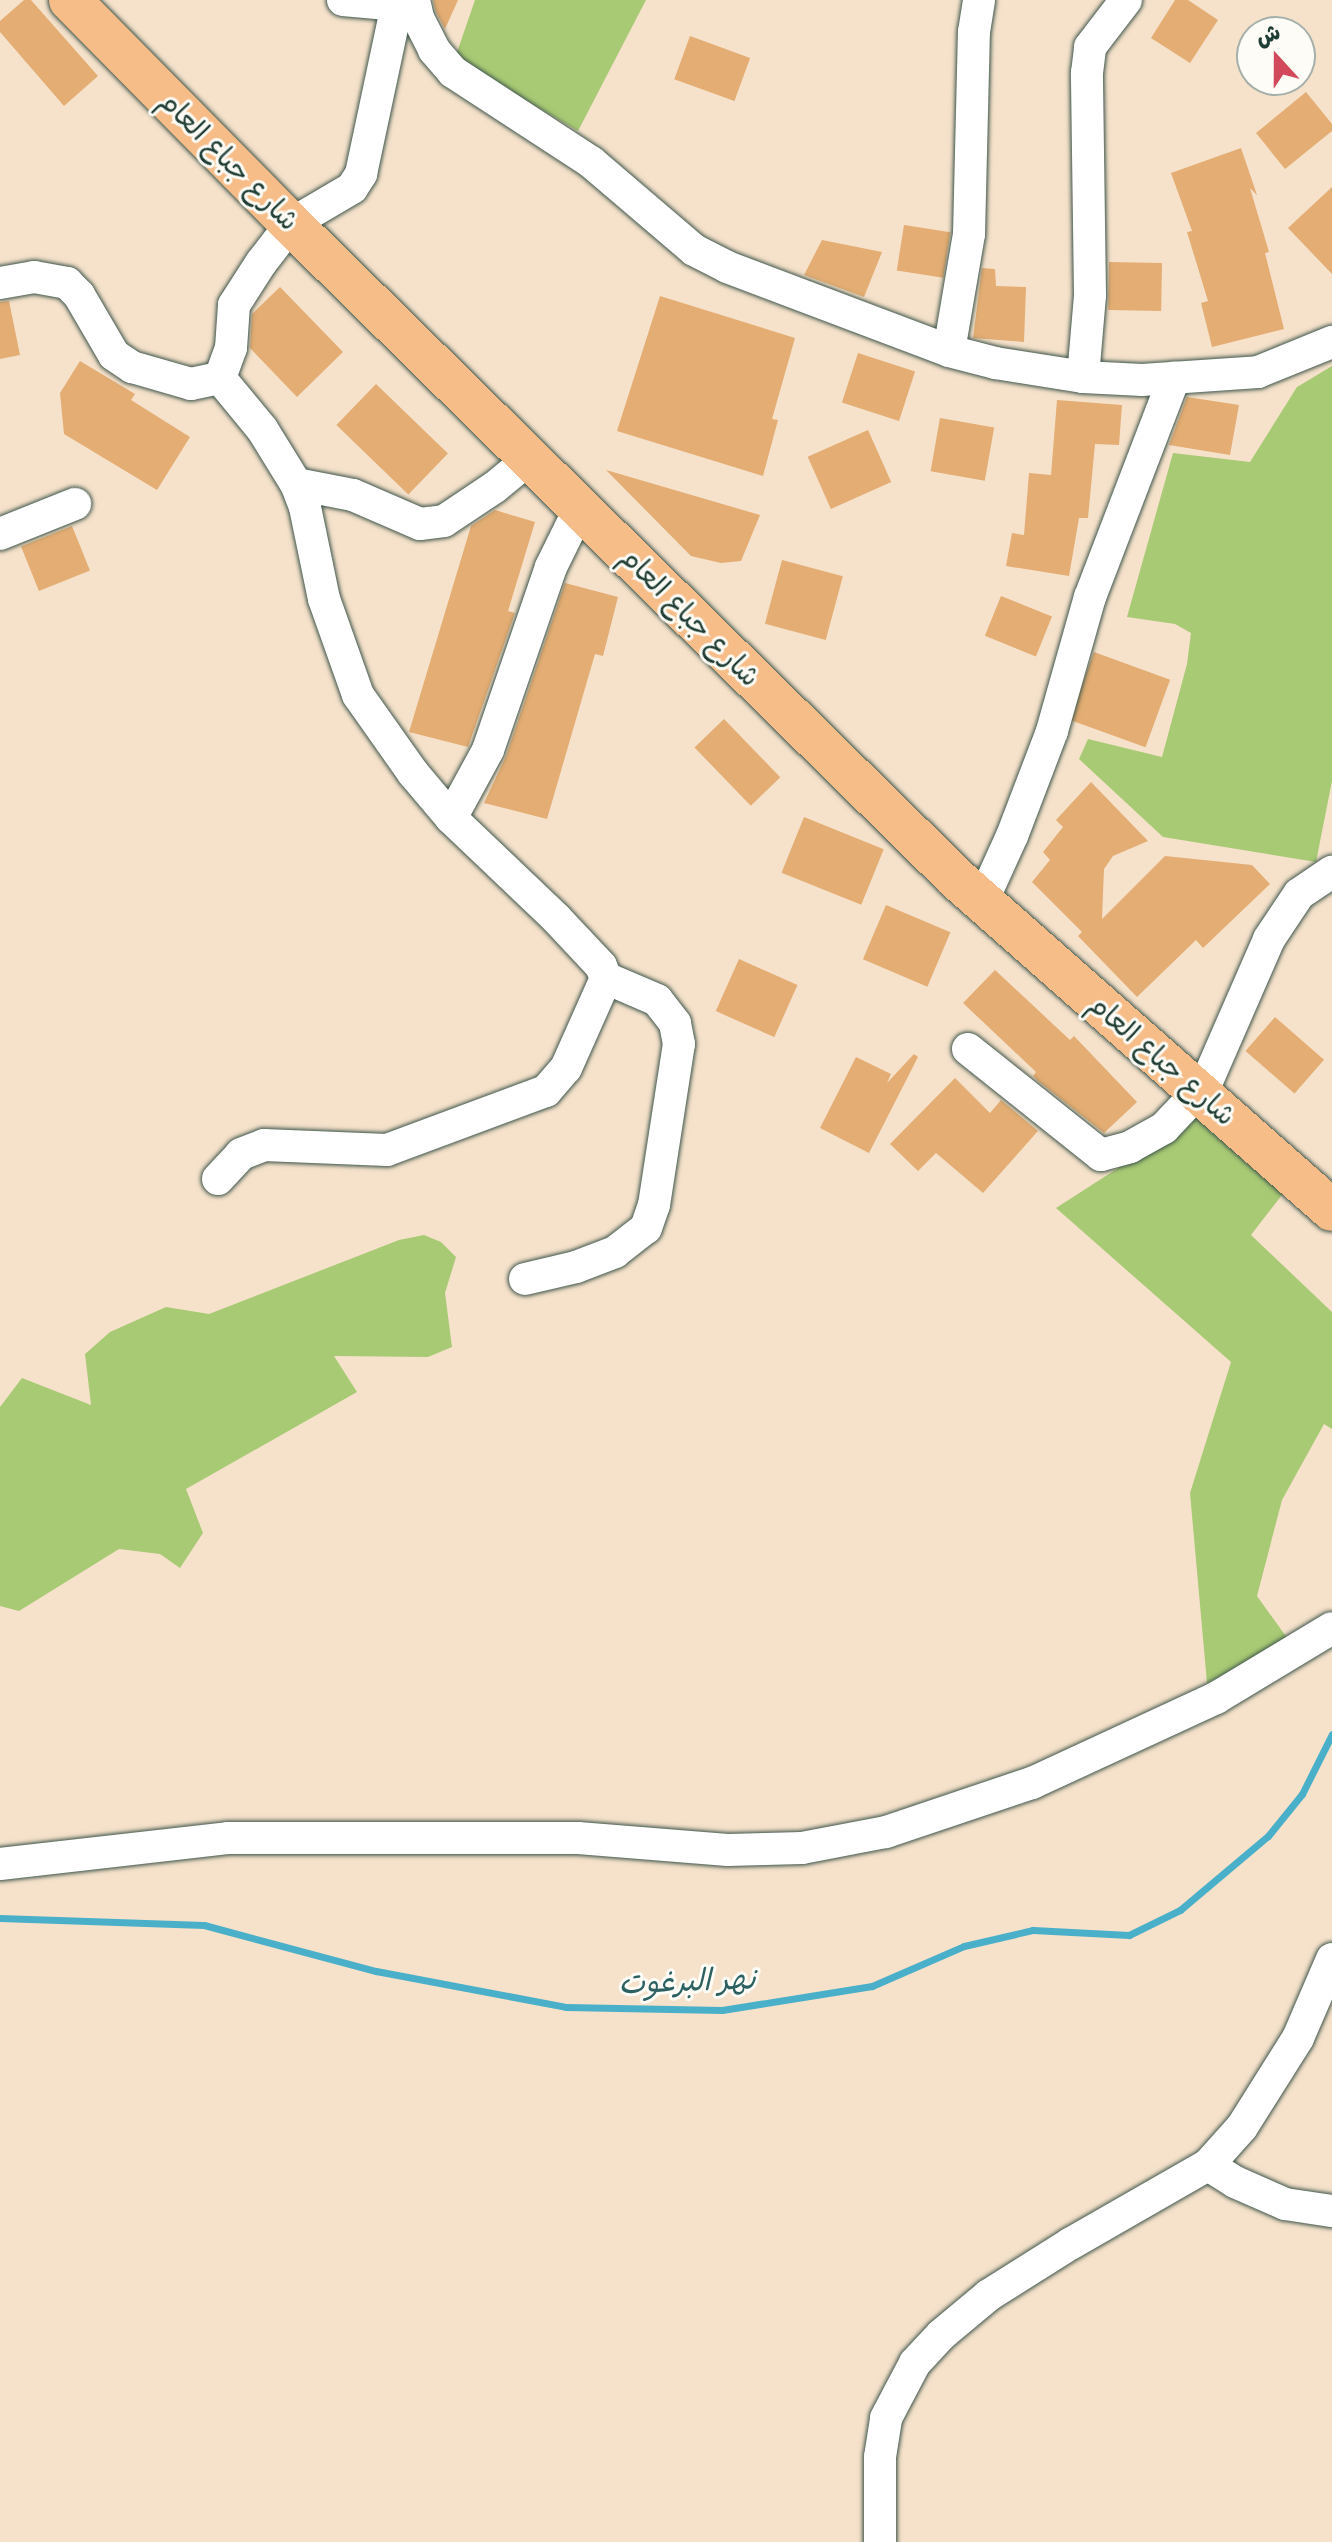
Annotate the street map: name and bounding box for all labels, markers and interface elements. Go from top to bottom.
text: ش [1250,12,1286,58]
north arrow [1236,16,1316,96]
street label: شارع جباع العام [152,84,306,238]
street label: شارع جباع العام [613,540,767,694]
street label: شارع جباع العام [1082,987,1242,1133]
water label: نهر البرغوت [618,1961,756,2001]

